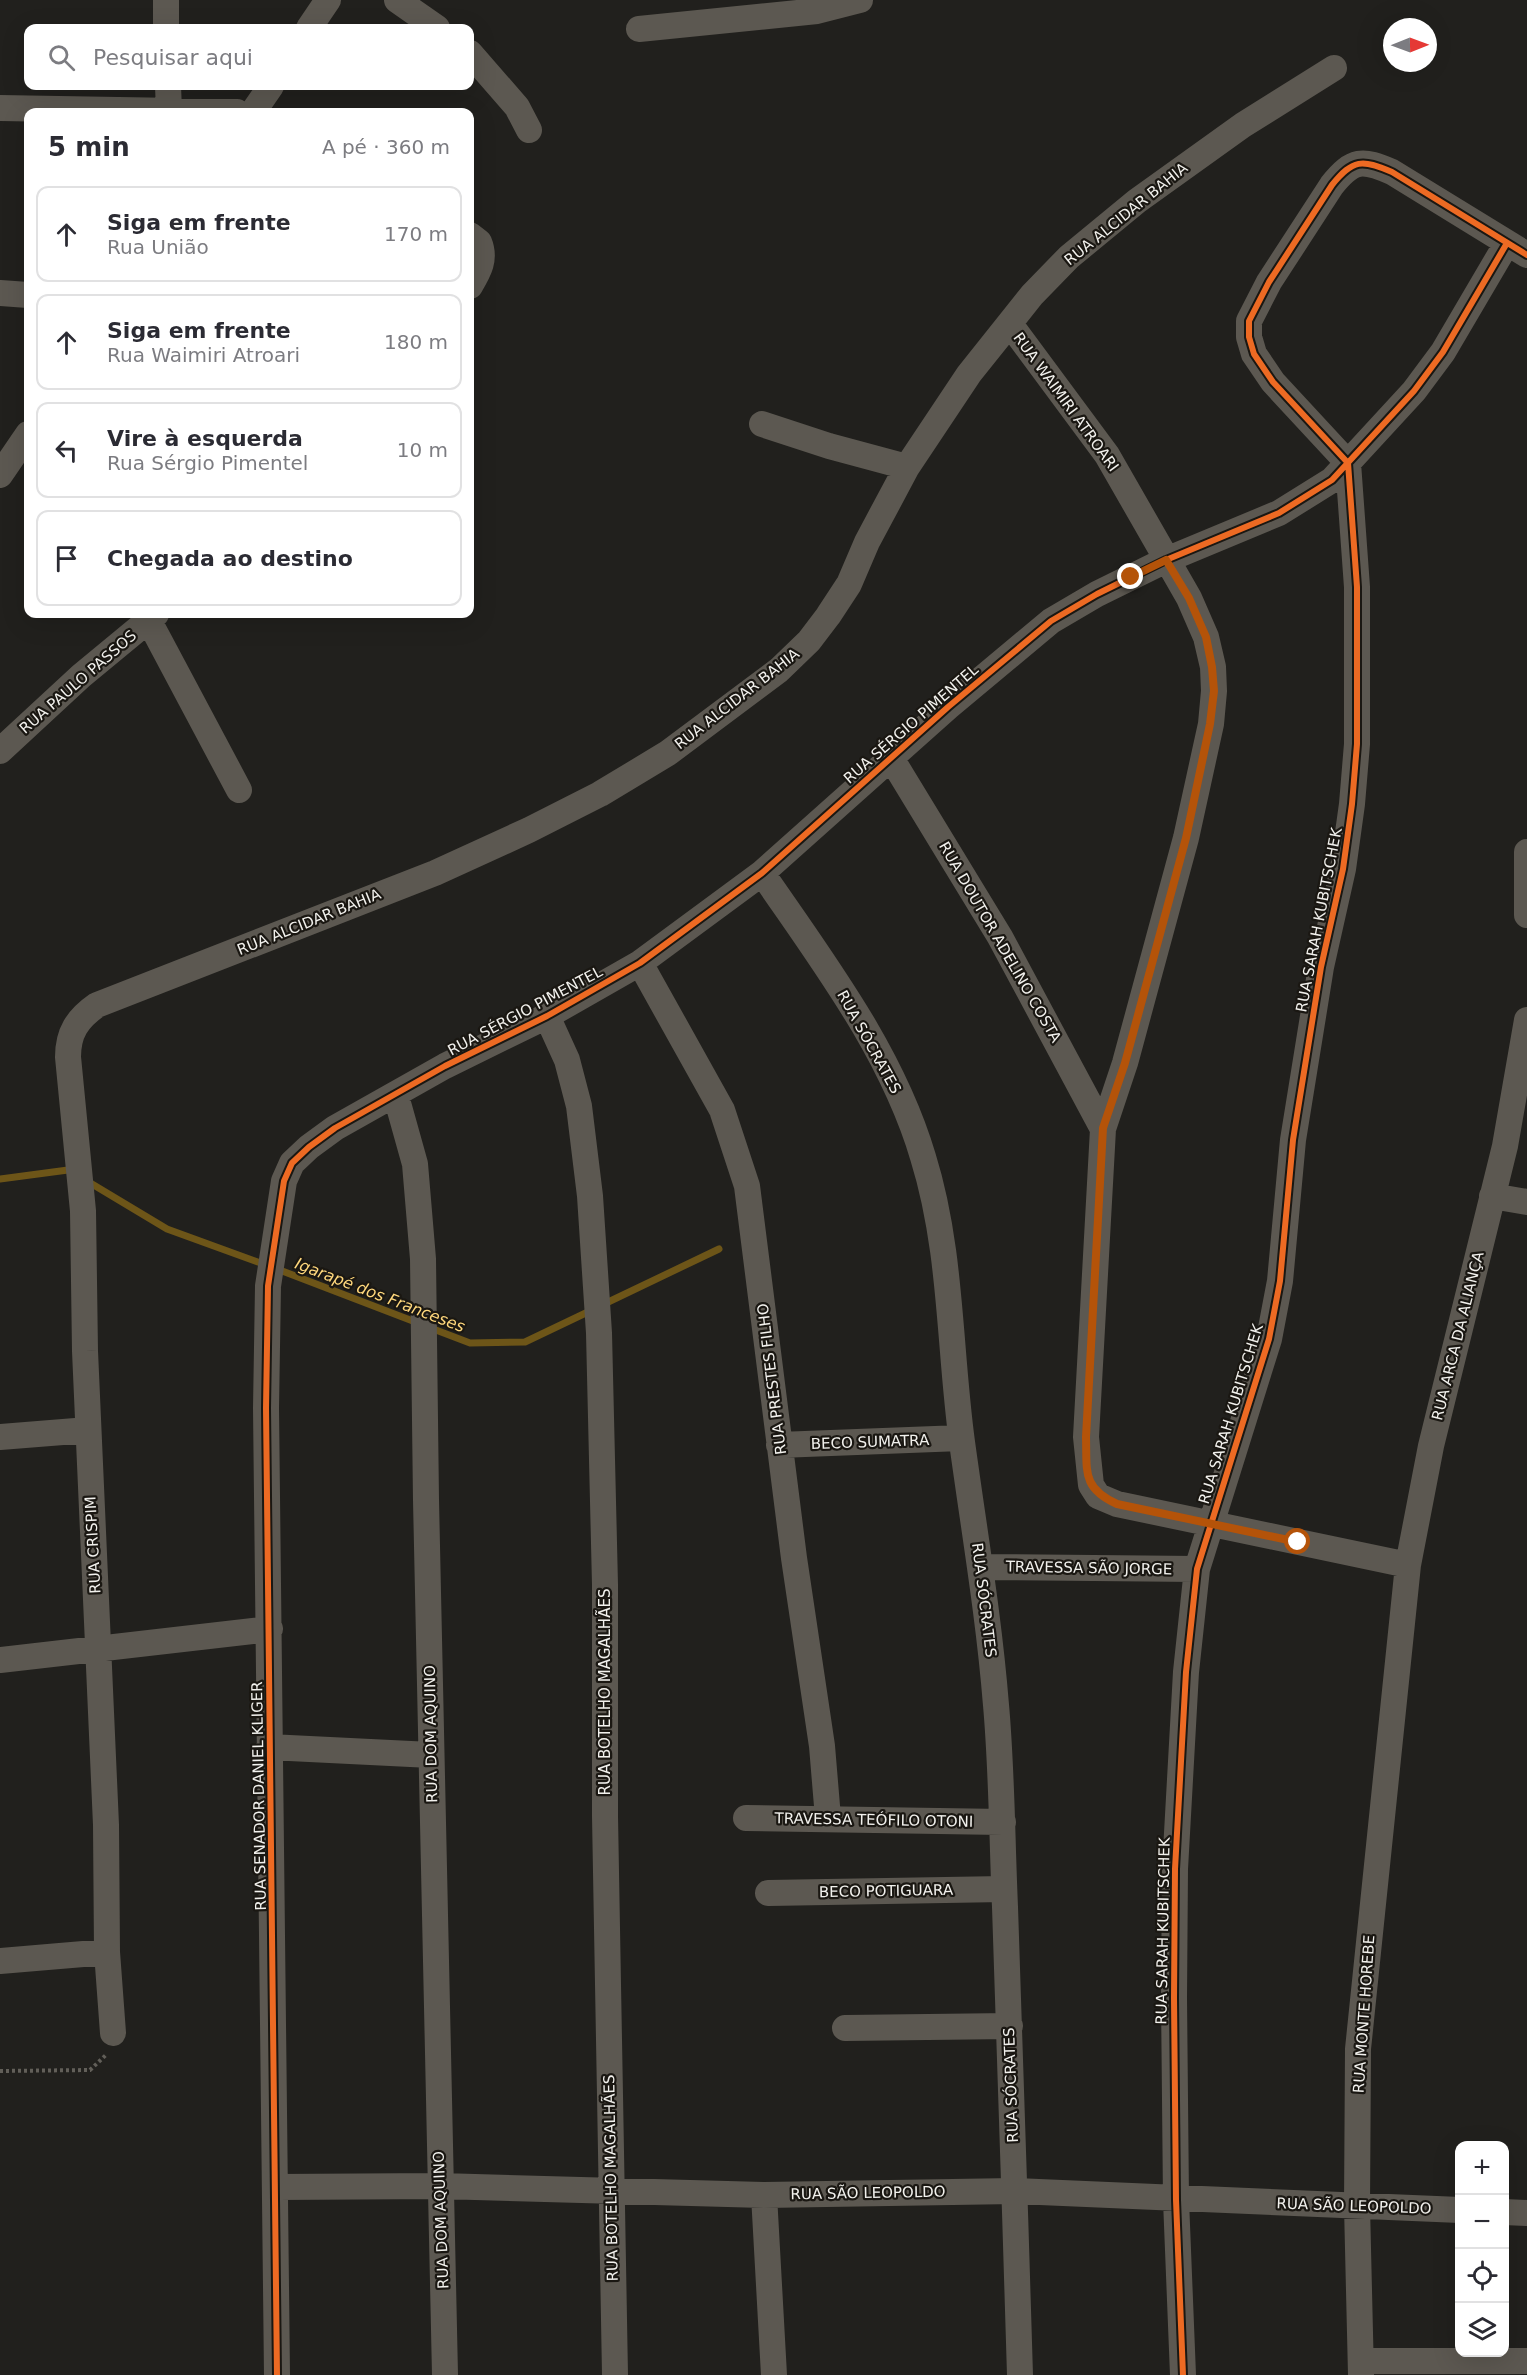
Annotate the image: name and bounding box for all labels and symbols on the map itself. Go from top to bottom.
north arrow [1383,18,1437,72]
street label: RUA ALCIDAR BAHIA [1061,158,1192,269]
street label: RUA WAIMIRI ATROARI [1010,329,1122,475]
route end [1117,563,1143,589]
street label: RUA PAULO PASSOS [16,626,140,738]
street label: RUA ALCIDAR BAHIA [671,644,803,753]
street label: RUA SÉRGIO PIMENTEL [839,659,983,787]
street label: RUA SARAH KUBITSCHEK [1292,825,1346,1014]
street label: RUA DOUTOR ADELINO COSTA [935,838,1065,1046]
street label: RUA ALCIDAR BAHIA [235,885,384,959]
street label: RUA SÉRGIO PIMENTEL [444,961,606,1059]
street label: RUA SÓCRATES [833,987,906,1097]
street label: RUA ARCA DA ALIANÇA [1428,1249,1488,1422]
water label: Igarapé dos Franceses [292,1254,468,1336]
street label: RUA PRESTES FILHO [754,1302,790,1456]
street label: RUA SARAH KUBITSCHEK [1195,1321,1267,1506]
street label: BECO SUMATRA [810,1431,930,1453]
street label: RUA CRISPIM [81,1496,105,1594]
route start [1284,1528,1310,1554]
street label: RUA SÓCRATES [968,1542,1001,1658]
street label: TRAVESSA SÃO JORGE [1005,1557,1172,1578]
street label: RUA BOTELHO MAGALHÃES [595,1589,614,1795]
street label: RUA DOM AQUINO [421,1665,441,1803]
street label: RUA SENADOR DANIEL KLIGER [248,1681,270,1911]
street label: TRAVESSA TEÓFILO OTONI [774,1808,974,1831]
street label: RUA SARAH KUBITSCHEK [1152,1836,1174,2025]
street label: BECO POTIGUARA [819,1881,954,1901]
street label: RUA MONTE HOREBE [1349,1934,1379,2094]
street label: RUA SÓCRATES [999,2027,1022,2143]
street label: RUA BOTELHO MAGALHÃES [599,2074,622,2282]
street label: RUA DOM AQUINO [430,2151,452,2289]
street label: RUA SÃO LEOPOLDO [790,2182,946,2203]
street label: RUA SÃO LEOPOLDO [1276,2193,1432,2218]

